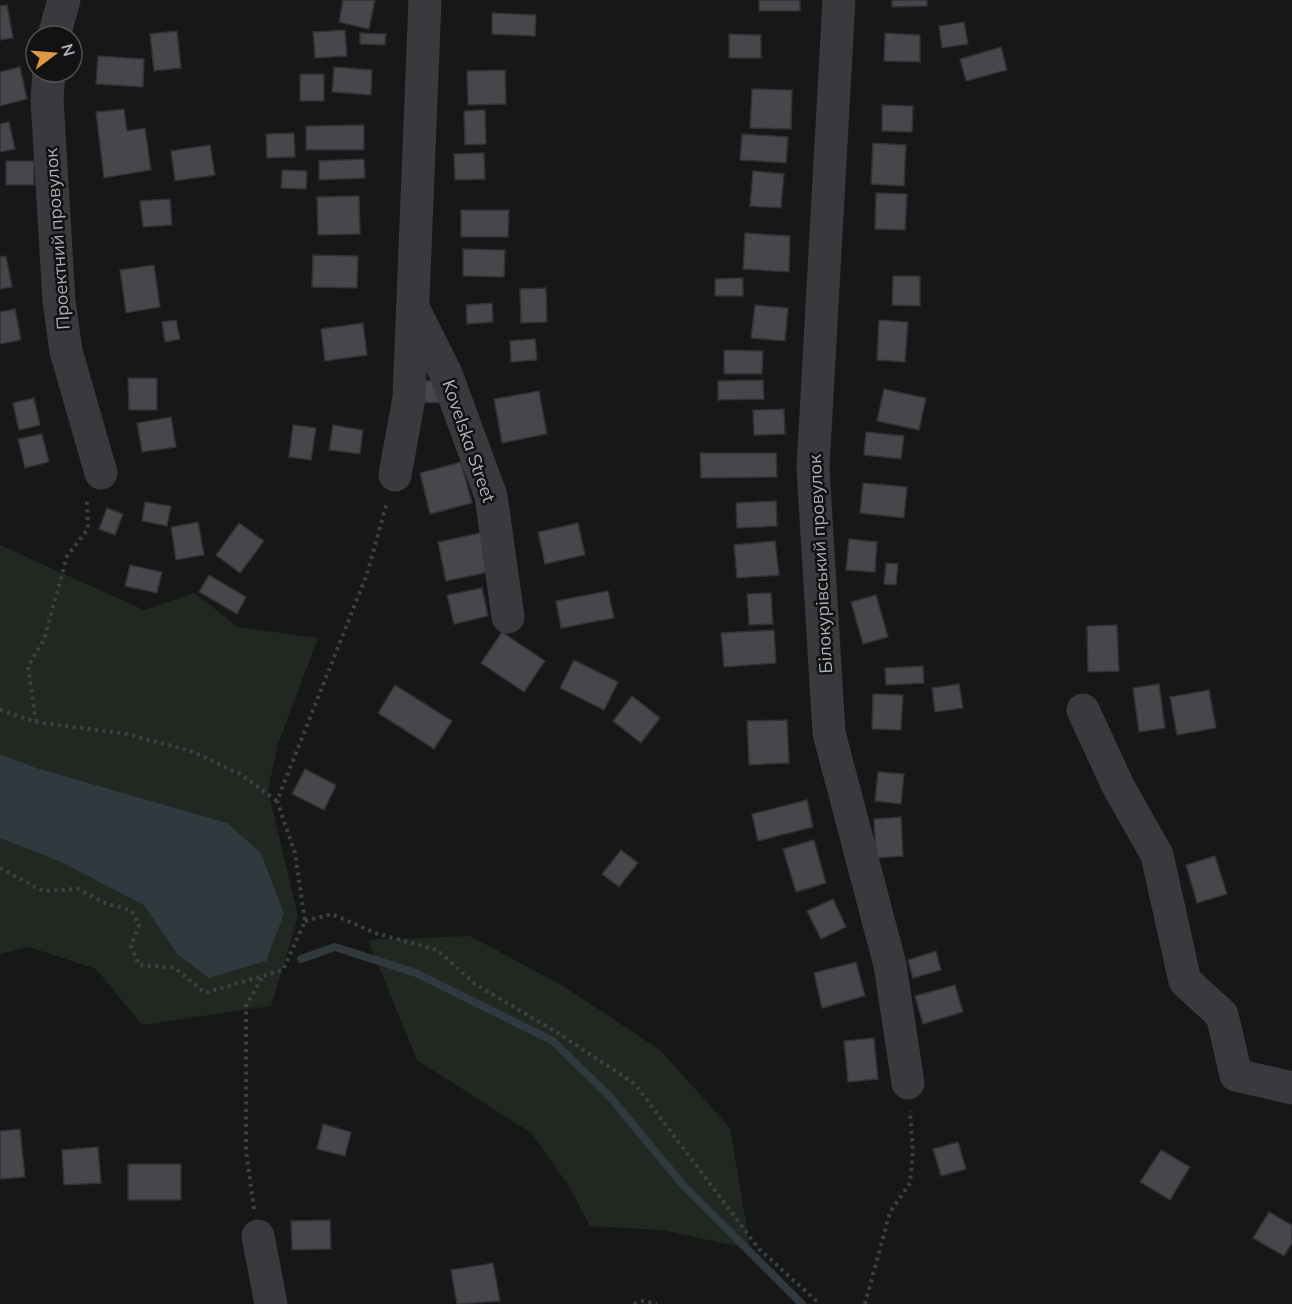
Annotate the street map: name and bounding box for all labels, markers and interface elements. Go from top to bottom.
north arrow [24,24,84,84]
text: N [57,41,80,58]
street label: Проектний провулок [39,147,75,331]
street label: Kovelska Street [437,377,501,505]
street label: Білокурівський провулок [803,454,837,674]

